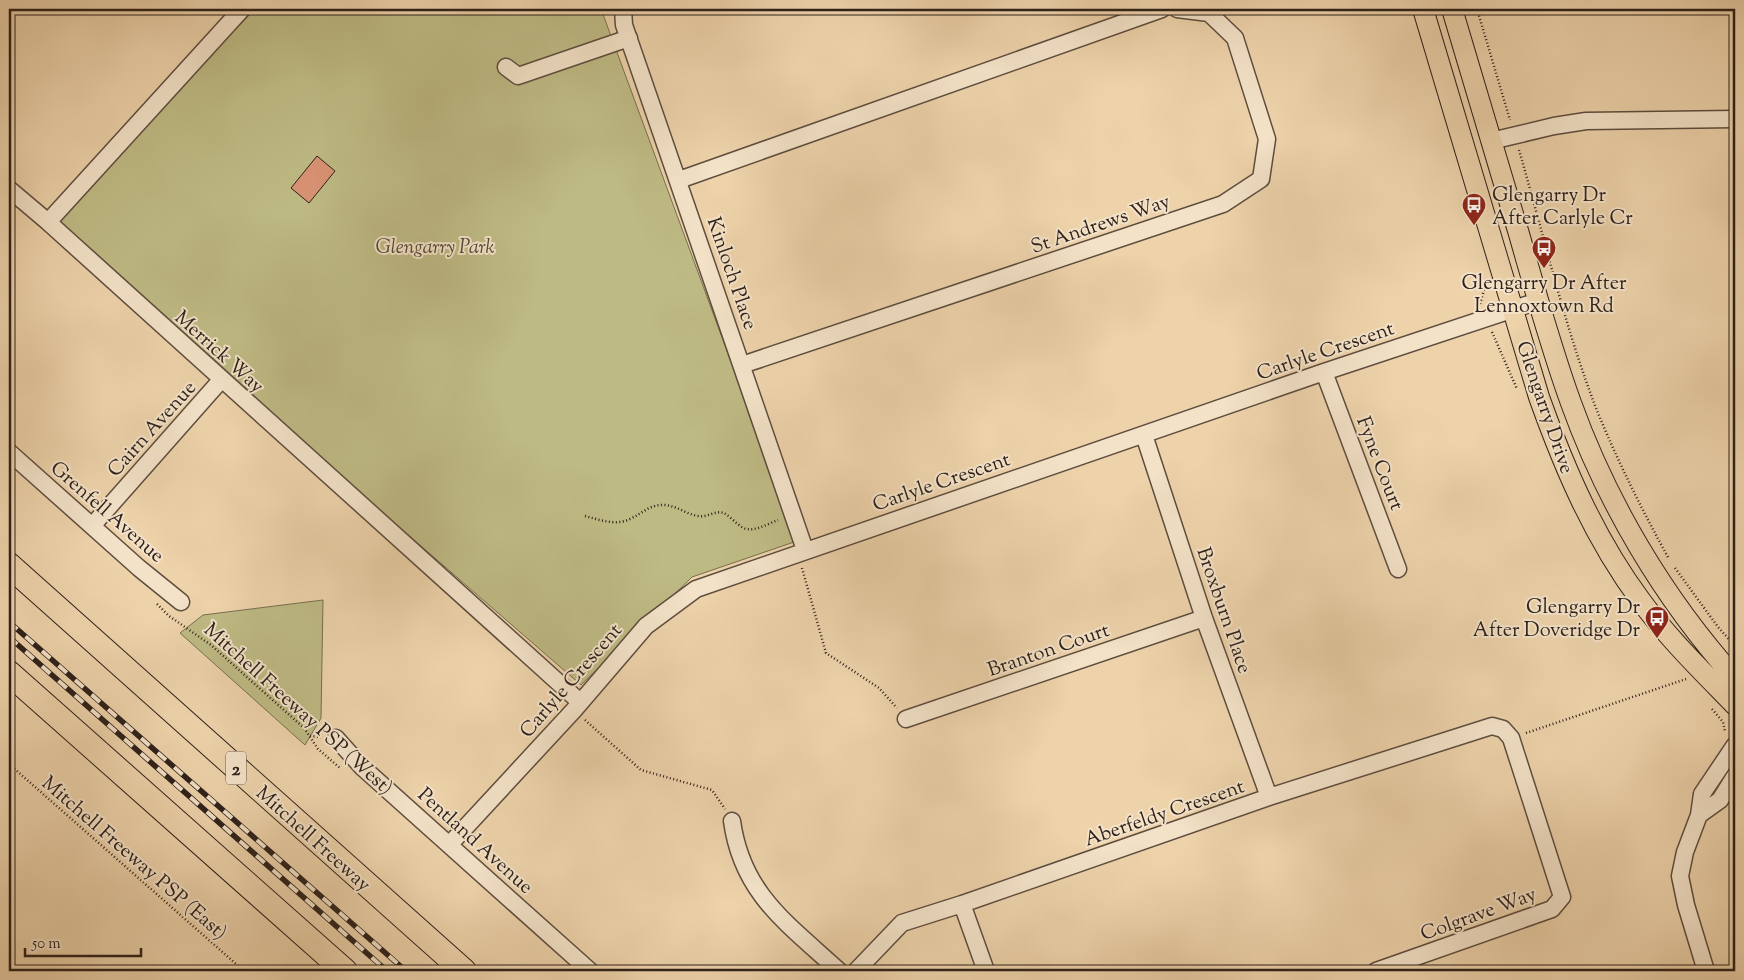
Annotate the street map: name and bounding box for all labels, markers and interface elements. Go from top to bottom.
place label: Glengarry Dr After Carlyle Cr [1492,182,1633,234]
street label: St Andrews Way [1027,188,1174,263]
bus stop icon: Glengarry Dr After Carlyle Cr [1461,192,1487,226]
street label: Kinloch Place [698,214,763,334]
park label: Glengarry Park [375,234,495,263]
bus stop icon: Glengarry Dr After Lennoxtown Rd [1531,235,1557,269]
place label: Glengarry Dr After Lennoxtown Rd [1462,270,1627,322]
street label: Merrick Way [167,305,270,401]
street label: Carlyle Crescent [1253,315,1399,389]
street label: Glengarry Drive [1507,338,1580,478]
street label: Cairn Avenue [102,375,204,484]
street label: Fyne Court [1348,413,1410,515]
street label: Carlyle Crescent [869,446,1015,520]
street label: Grenfell Avenue [43,455,170,571]
street label: Broxburn Place [1187,544,1258,678]
place label: Glengarry Dr After Doveridge Dr [1473,594,1640,646]
bus stop icon: Glengarry Dr After Doveridge Dr [1644,605,1670,639]
street label: Mitchell Freeway PSP (West) [196,617,398,803]
street label: Branton Court [984,617,1114,686]
street label: Carlyle Crescent [514,618,630,745]
road number: 2 [226,751,246,784]
street label: Mitchell Freeway PSP (East) [34,770,232,948]
street label: Aberfeldy Crescent [1081,773,1249,855]
street label: Mitchell Freeway [248,780,376,900]
street label: Pentland Avenue [410,782,539,902]
street label: Colgrave Way [1417,881,1541,950]
scale bar [25,925,141,957]
text: 50 m [31,934,61,955]

